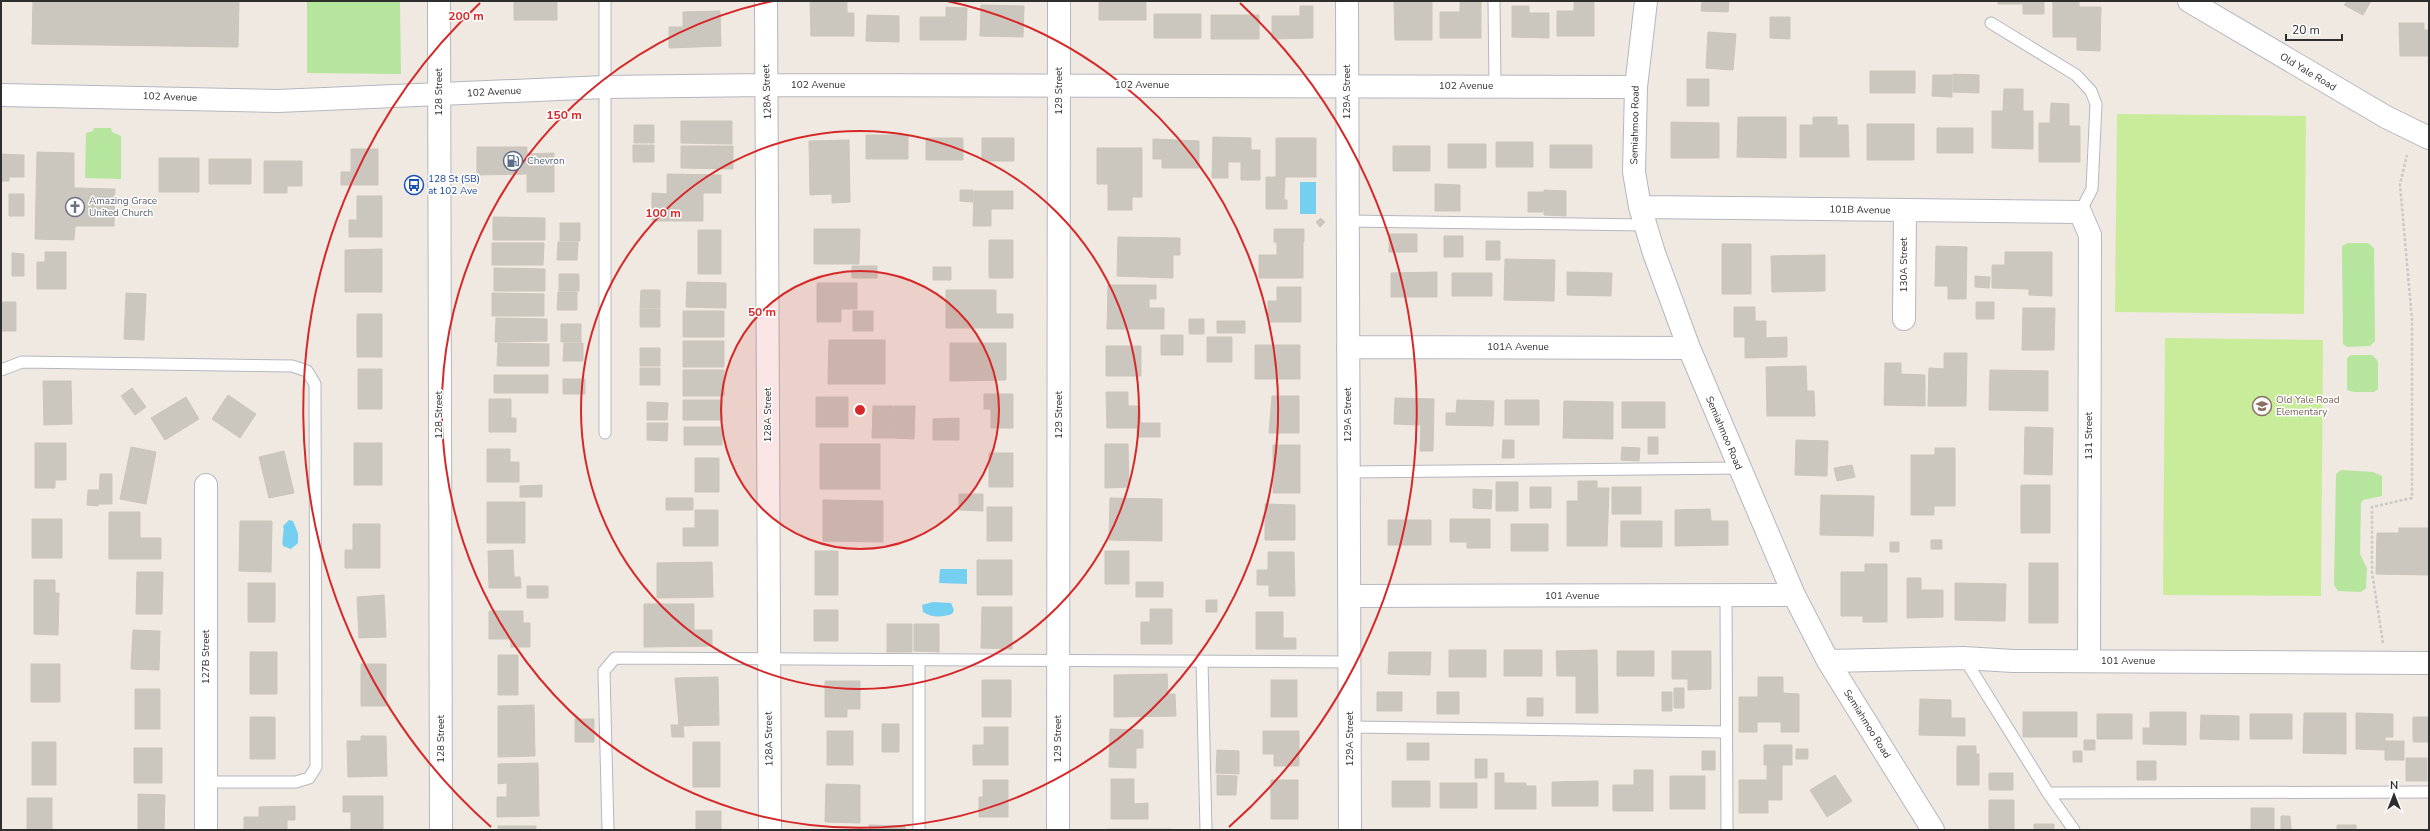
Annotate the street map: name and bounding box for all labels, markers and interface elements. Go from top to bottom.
text: 200 m [448,8,484,24]
scale bar [2286,16,2342,42]
text: 20 m [2292,22,2320,38]
street label: Old Yale Road [2277,50,2339,94]
street label: 128A Street [759,64,775,120]
street label: 129A Street [1340,64,1354,120]
street label: 129 Street [1052,67,1066,115]
street label: 128 Street [432,68,446,116]
street label: 102 Avenue [791,78,845,92]
street label: 102 Avenue [1115,78,1169,92]
street label: 102 Avenue [1439,79,1493,93]
street label: 102 Avenue [466,84,522,100]
street label: Semiahmoo Road [1627,85,1643,165]
street label: 102 Avenue [142,89,198,105]
text: 150 m [546,107,582,123]
fuel station icon: Chevron [502,150,524,172]
place label: Chevron [527,154,565,168]
place label: 128 St (SB) at 102 Ave [428,172,480,198]
bus stop icon: 128 St (SB) at 102 Ave [403,174,425,196]
place label: Amazing Grace United Church [89,194,157,220]
church icon: Amazing Grace United Church [64,196,86,218]
street label: 101B Avenue [1829,202,1891,218]
text: 100 m [645,205,681,221]
street label: 130A Street [1897,237,1911,293]
text: 50 m [748,304,776,320]
street label: 101A Avenue [1487,340,1549,354]
street label: 128A Street [761,387,775,443]
street label: 129A Street [1341,387,1355,443]
street label: 128 Street [432,391,446,439]
street label: 129 Street [1052,391,1066,439]
place label: Old Yale Road Elementary [2276,393,2340,419]
street label: Semiahmoo Road [1702,394,1746,472]
school or university icon: Old Yale Road Elementary [2251,395,2273,417]
centre of rings [853,403,867,417]
street label: 131 Street [2082,412,2096,460]
street label: 101 Avenue [1545,589,1599,603]
street label: 127B Street [199,629,213,684]
street label: 101 Avenue [2101,654,2155,668]
street label: Semiahmoo Road [1840,687,1894,761]
street label: 128A Street [762,711,776,767]
street label: 129A Street [1343,711,1357,767]
street label: 128 Street [434,715,448,763]
street label: 129 Street [1051,715,1065,763]
north arrow [2374,775,2414,815]
text: N [2390,778,2398,793]

